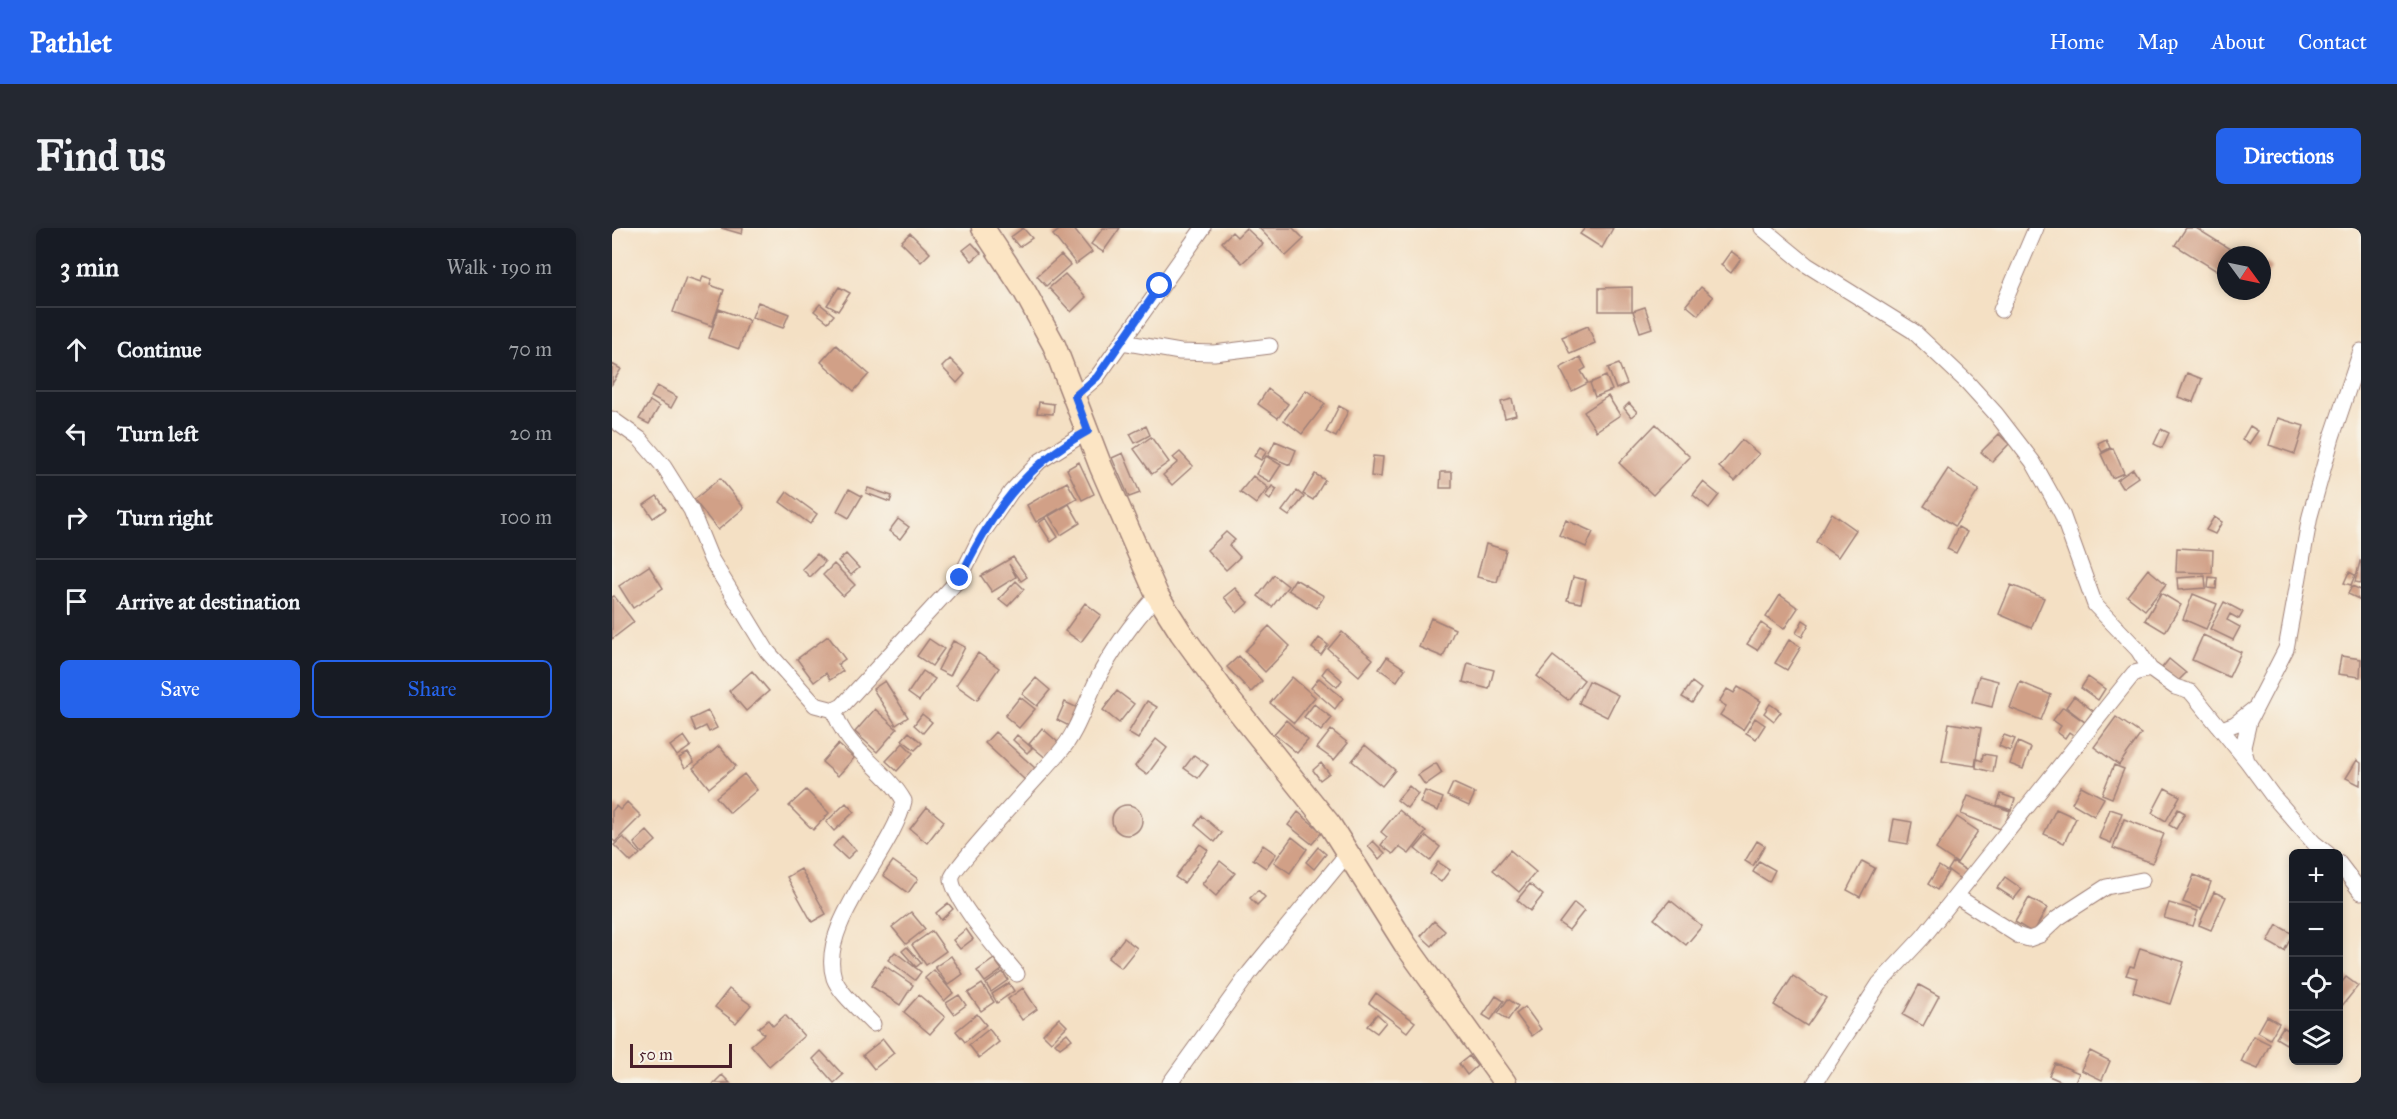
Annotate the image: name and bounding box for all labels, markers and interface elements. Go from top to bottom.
text: Pathlet [30,25,112,60]
text: Home [2049,29,2104,55]
text: Map [2137,29,2178,55]
text: About [2211,29,2265,55]
text: Contact [2298,29,2367,55]
button: Directions [2216,128,2361,184]
text: Find us [36,130,166,182]
north arrow [2217,246,2271,300]
text: 3 min [60,251,119,283]
text: Walk · 190 m [447,255,552,279]
route start [1146,272,1172,298]
icon: ahead [60,333,93,366]
text: Continue [117,336,202,363]
text: 70 m [509,337,552,361]
icon: left [60,417,93,450]
text: Turn left [117,420,199,447]
text: 20 m [509,421,552,445]
icon: right [60,501,93,534]
text: Turn right [117,504,213,531]
text: 100 m [500,505,552,529]
route end [946,564,972,590]
icon: arrive [60,585,93,618]
text: Arrive at destination [117,588,300,615]
button: Save [60,660,300,718]
button: Share [312,660,552,718]
map controls [2289,849,2343,1065]
button: + [2289,849,2343,903]
button: − [2289,903,2343,957]
button: locate [2289,957,2343,1011]
button: layers [2289,1011,2343,1065]
scale bar [630,1041,732,1068]
text: 50 m [639,1045,673,1064]

